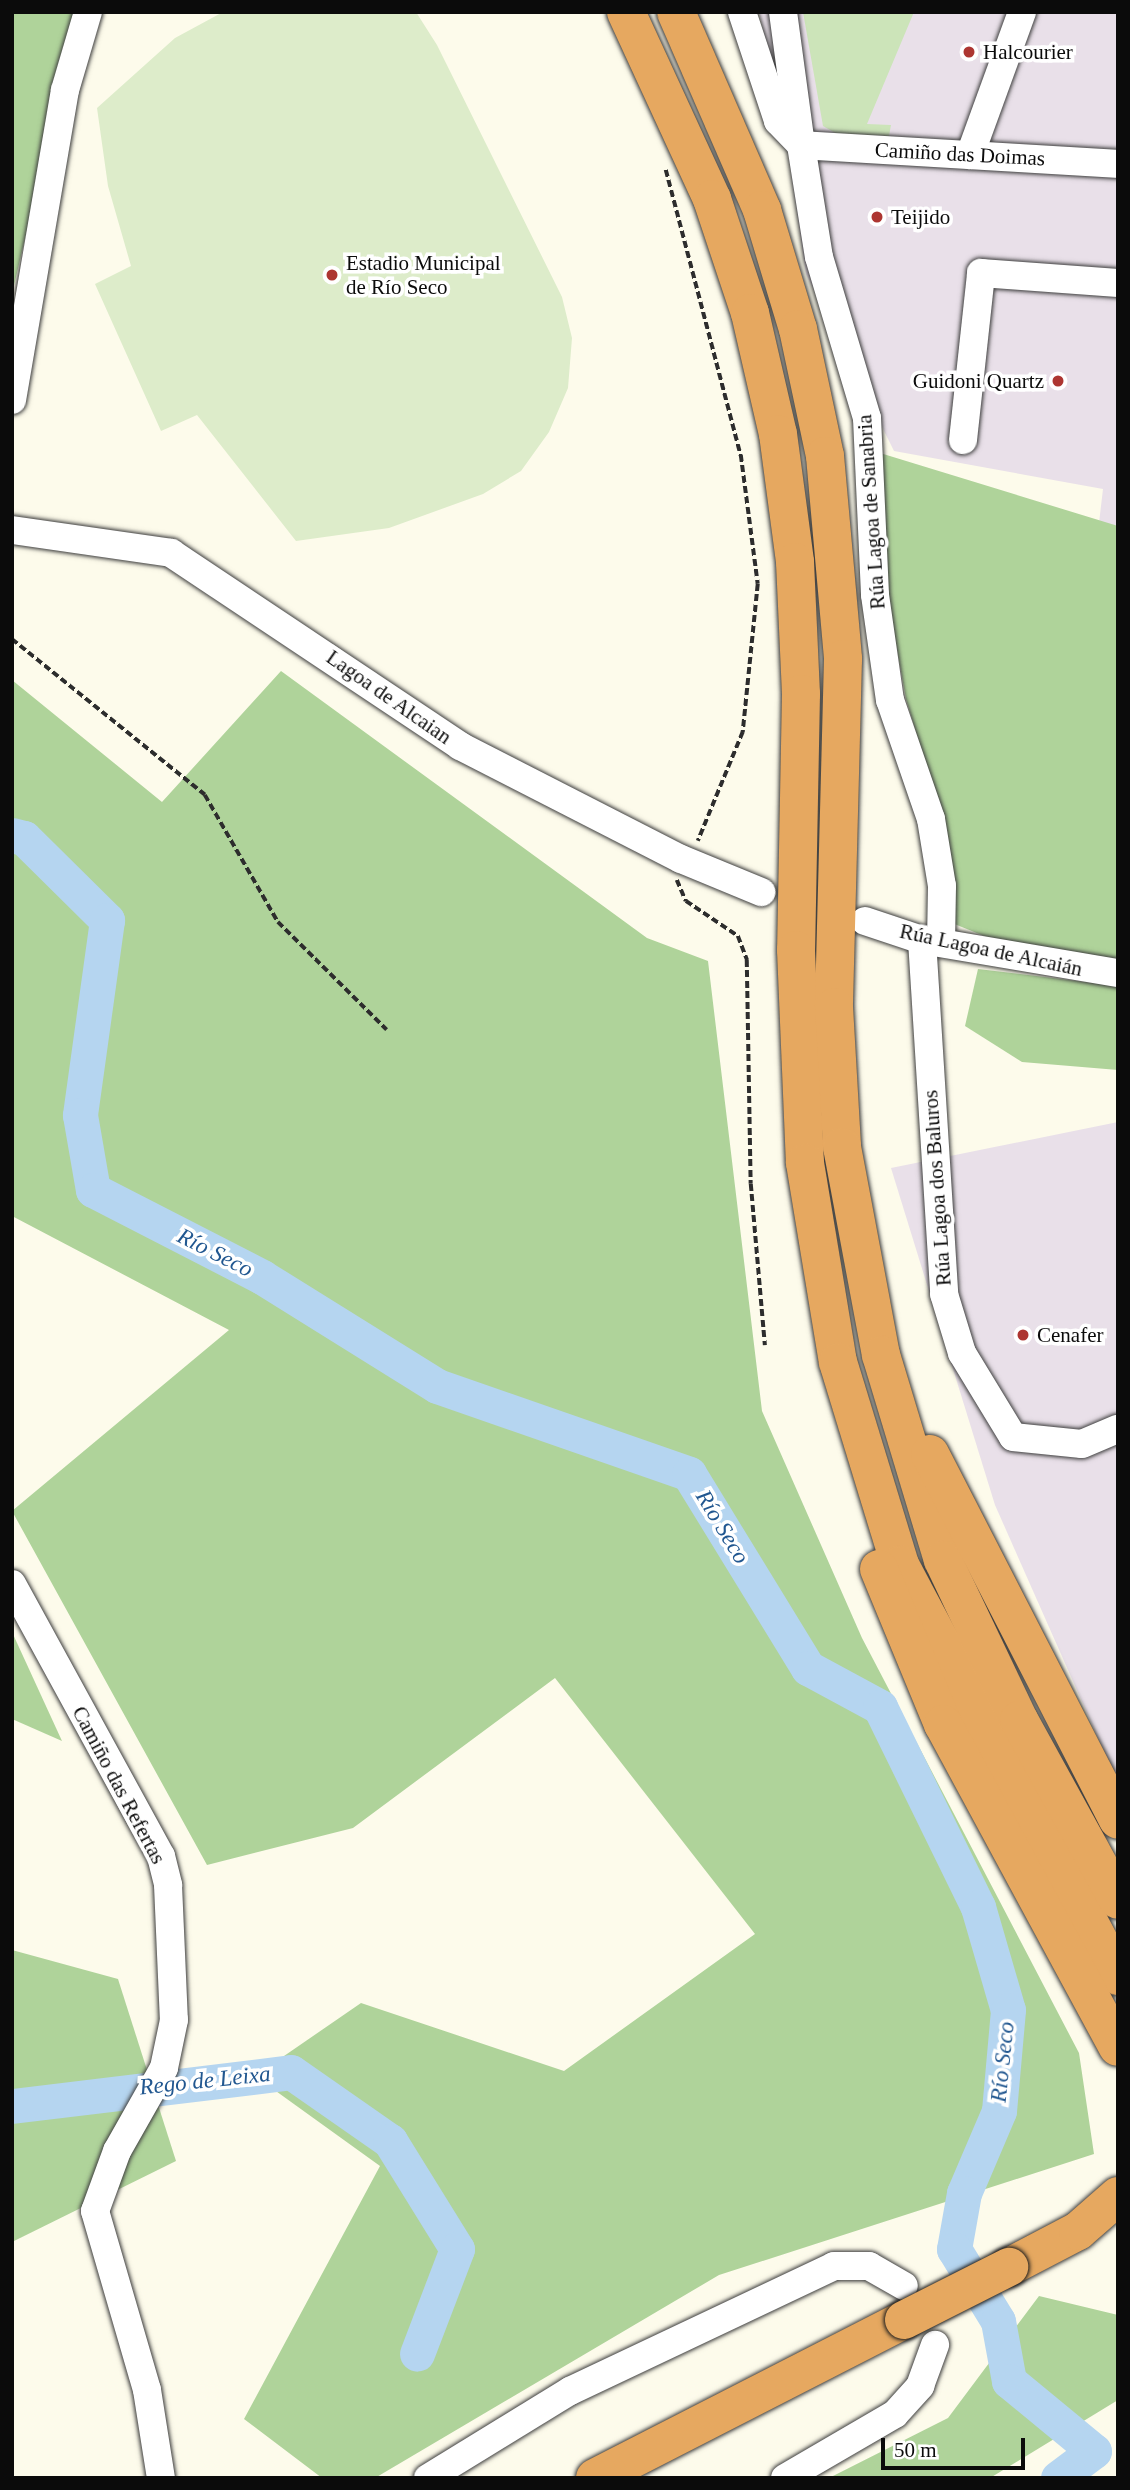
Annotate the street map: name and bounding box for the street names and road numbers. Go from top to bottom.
street label: Camiño das Doimas [874,137,1046,171]
street label: Rúa Lagoa de Sanabria [852,414,890,610]
street label: Lagoa de Alcaian [321,644,457,750]
street label: Rúa Lagoa de Alcaián [897,918,1085,982]
street label: Rúa Lagoa dos Baluros [918,1089,956,1287]
street label: Camiño das Refertas [67,1702,171,1868]

